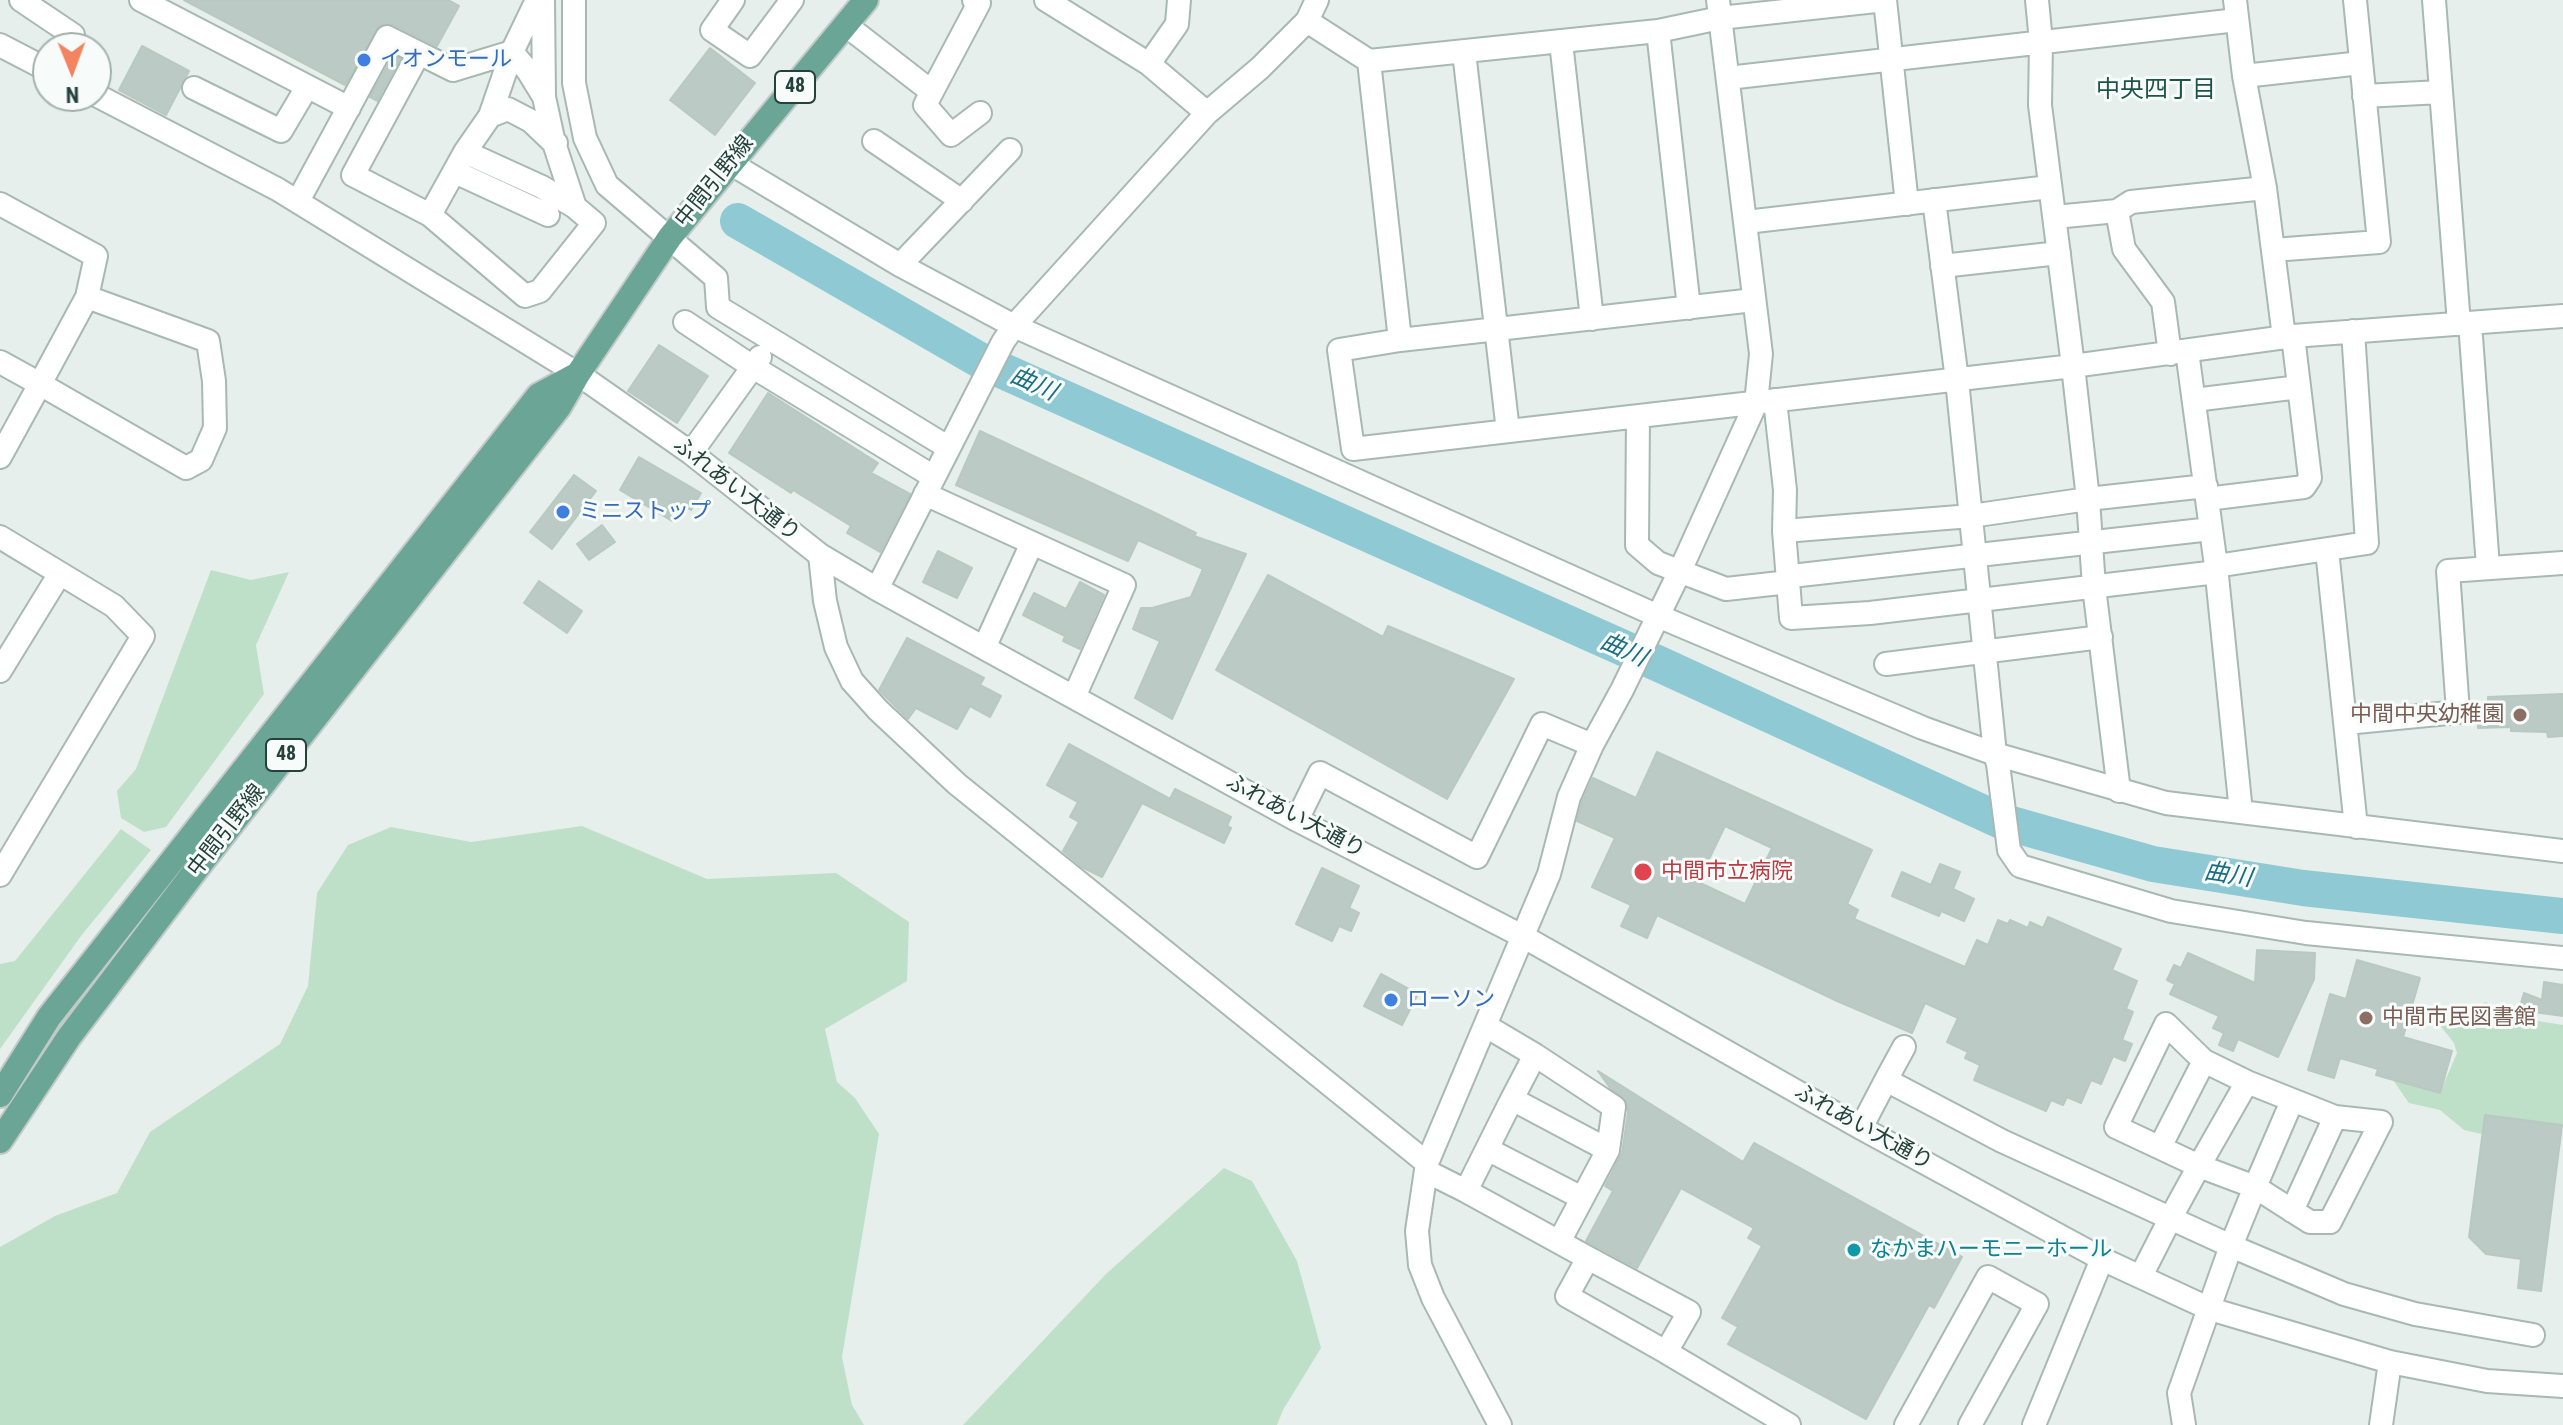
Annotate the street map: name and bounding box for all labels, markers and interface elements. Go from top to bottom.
north arrow [32,32,112,112]
place label: イオンモール [380,47,512,73]
marker: イオンモール [355,51,373,69]
road number: 48 [775,71,815,103]
district label: 中央四丁目 [2096,77,2216,105]
text: N [65,82,79,107]
street label: 中間引野線 [670,131,760,233]
water label: 曲川 [1005,362,1061,408]
street label: ふれあい大通り [667,432,805,548]
place label: ミニストップ [579,499,711,525]
marker: ミニストップ [554,503,572,521]
water label: 曲川 [1595,628,1651,674]
place label: 中間中央幼稚園 [2350,702,2504,728]
marker: 中間中央幼稚園 [2511,706,2529,724]
road number: 48 [266,739,306,771]
street label: ふれあい大通り [1221,769,1369,865]
street label: 中間引野線 [183,780,271,882]
water label: 曲川 [2202,858,2254,894]
place label: 中間市立病院 [1661,859,1793,885]
marker: 中間市立病院 [1632,861,1654,883]
place label: ローソン [1407,987,1495,1013]
marker: ローソン [1382,991,1400,1009]
place label: 中間市民図書館 [2382,1005,2536,1031]
marker: 中間市民図書館 [2357,1009,2375,1027]
street label: ふれあい大通り [1789,1079,1937,1177]
place label: なかまハーモニーホール [1870,1237,2112,1263]
marker: なかまハーモニーホール [1845,1241,1863,1259]

